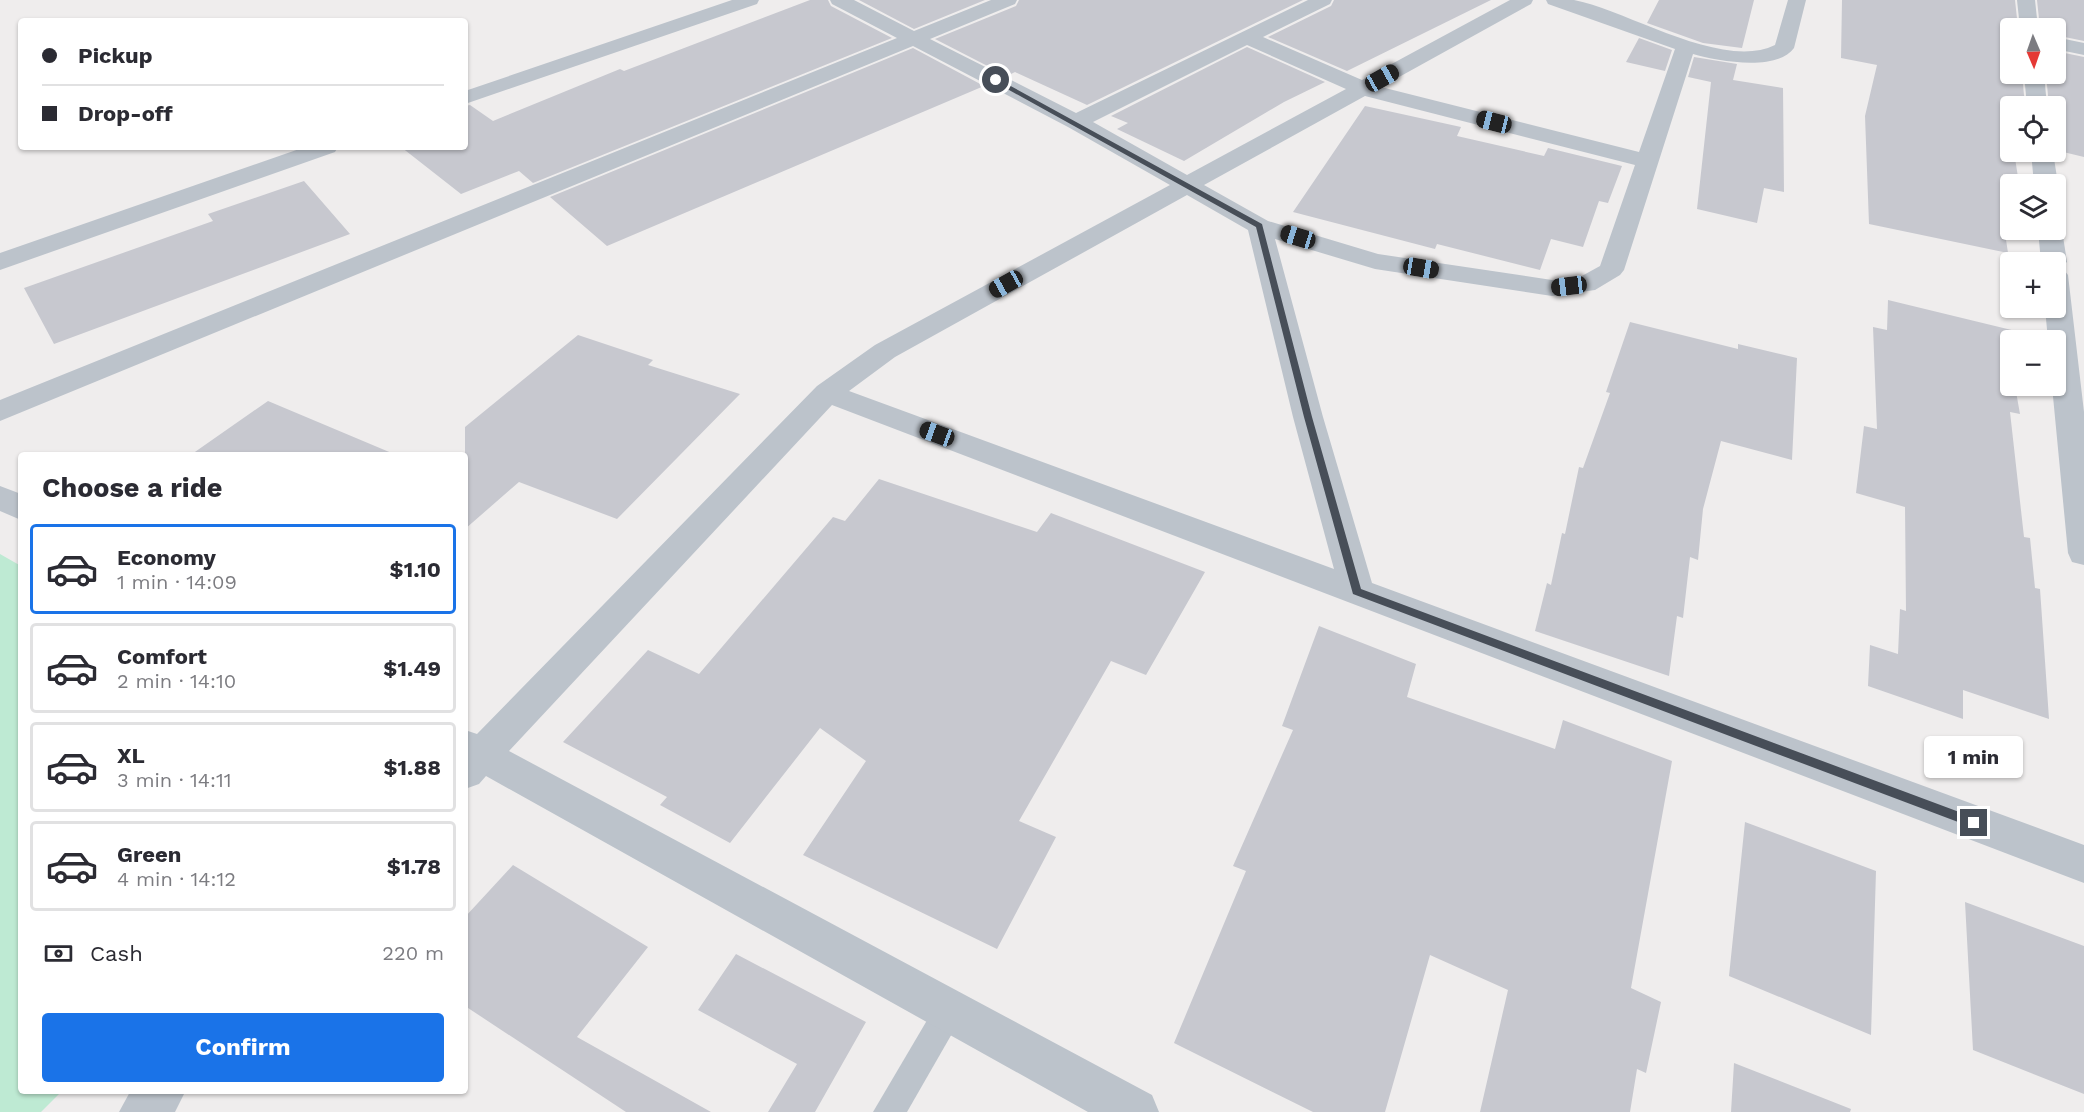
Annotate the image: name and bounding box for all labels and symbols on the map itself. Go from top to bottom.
north arrow [2000,18,2066,84]
car [1362,61,1402,95]
route start [982,66,1009,93]
car [1474,109,1514,135]
car [1278,223,1318,251]
car [1402,256,1440,280]
car [986,267,1026,301]
car [1550,275,1588,297]
car [917,419,957,449]
callout: 1 min [1924,736,2024,778]
route end [1960,809,1987,836]

